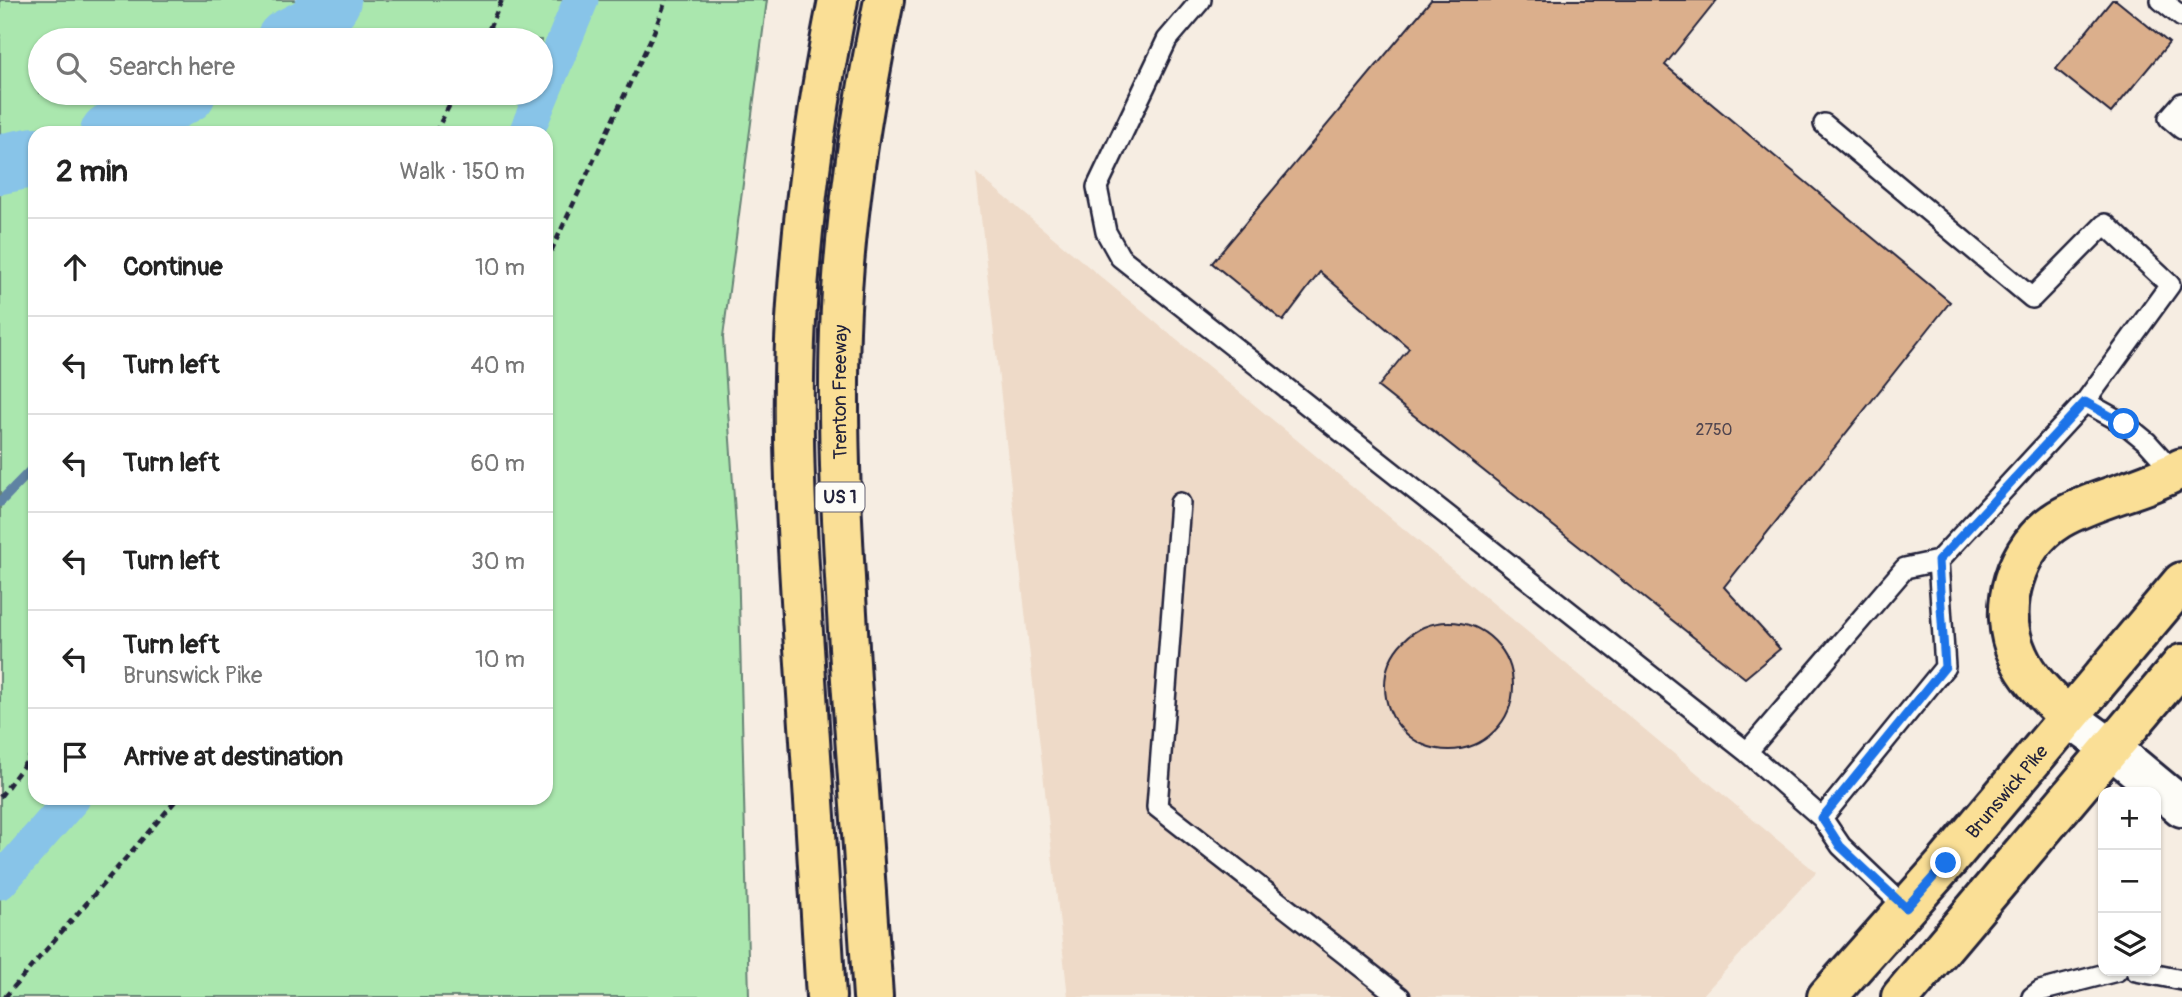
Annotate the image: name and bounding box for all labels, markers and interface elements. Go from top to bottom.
search box [28,28,553,105]
icon: search [52,48,90,86]
text: Search here [108,51,235,83]
text: 2 min [56,153,128,190]
text: Walk · 150 m [400,157,525,186]
icon: ahead [56,248,94,286]
text: Continue [123,251,223,283]
text: 10 m [475,253,525,282]
street label: Trenton Freeway [828,324,853,460]
icon: left [56,346,94,384]
text: Turn left [123,349,219,381]
text: 40 m [471,351,525,380]
route start [2108,408,2139,439]
house number: 2750 [1695,420,1733,440]
icon: left [56,444,94,482]
text: Turn left [123,447,219,479]
text: 60 m [470,449,525,478]
road number: US 1 [816,482,864,512]
icon: left [56,542,94,580]
text: Turn left [123,545,219,577]
text: 30 m [471,547,525,576]
text: Turn left [123,629,219,661]
icon: left [56,640,94,678]
text: 10 m [475,645,525,674]
text: Brunswick Pike [123,661,262,690]
icon: arrive [56,738,94,776]
street label: Brunswick Pike [1961,740,2054,844]
text: Arrive at destination [123,741,343,773]
map controls [2098,787,2161,976]
button: + [2098,787,2161,850]
route end [1930,847,1961,878]
button: − [2098,850,2161,913]
button: layers [2098,913,2161,976]

